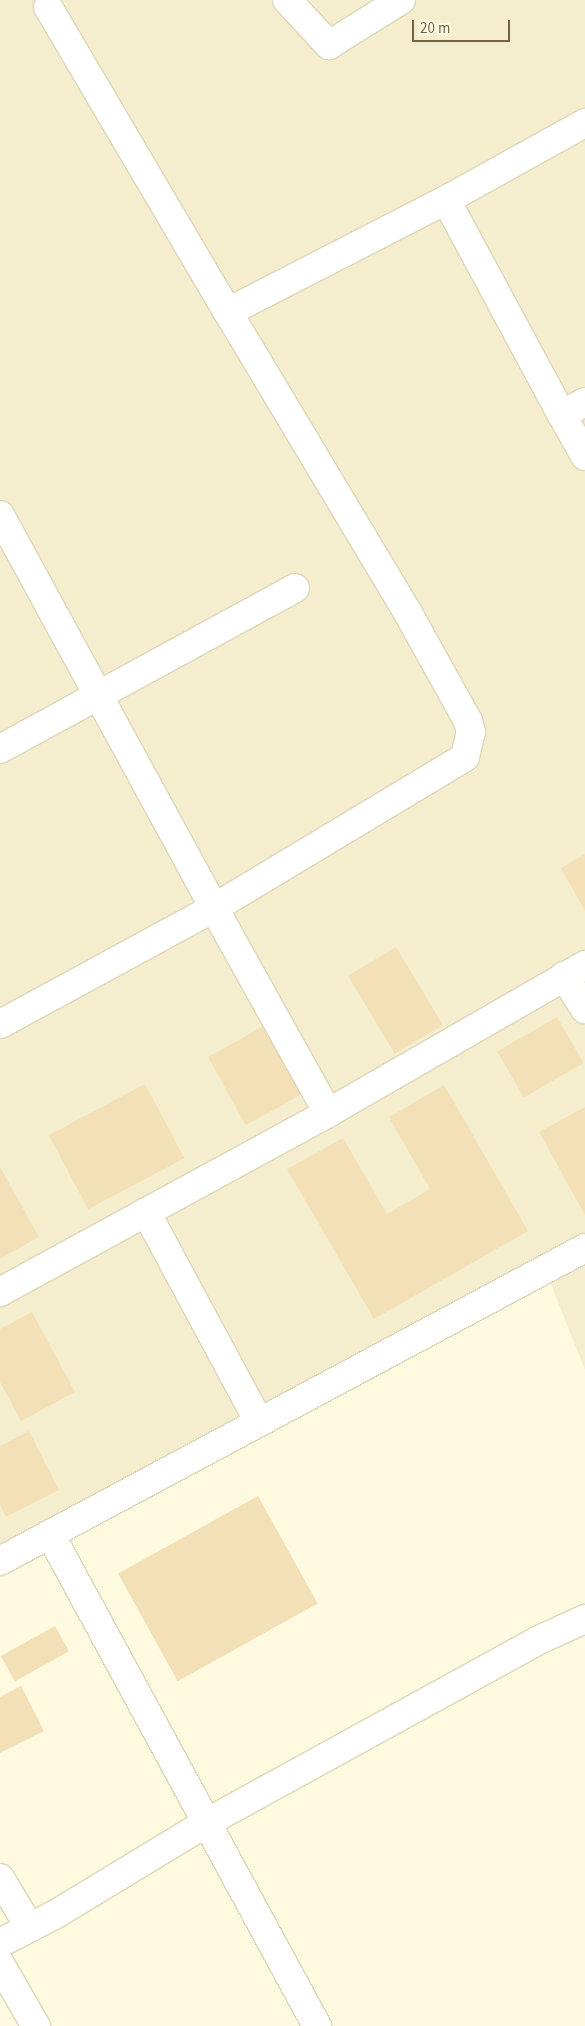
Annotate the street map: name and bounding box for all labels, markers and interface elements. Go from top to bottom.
scale bar [415,10,512,42]
text: 20 m [420,18,450,39]

